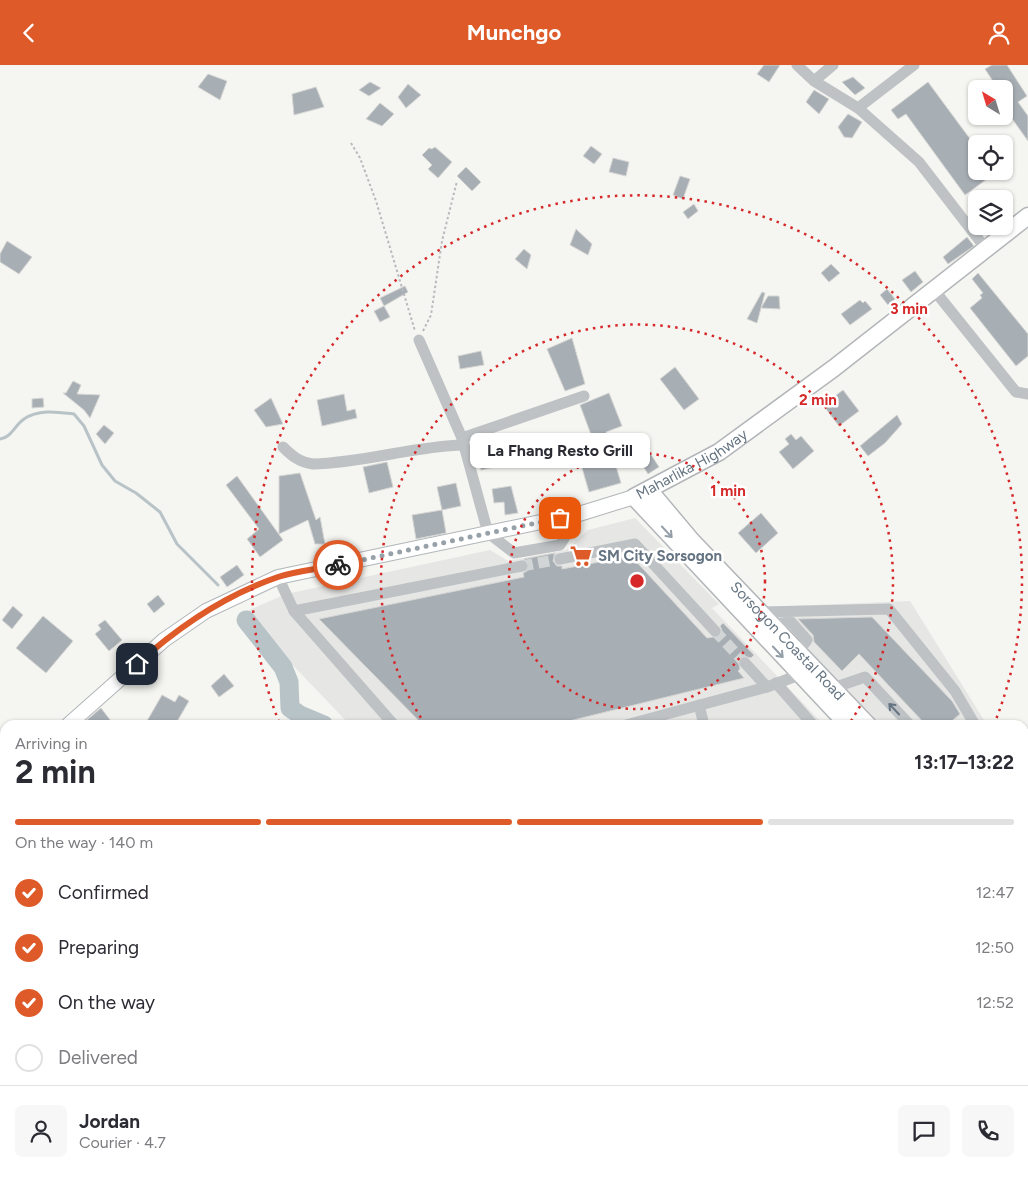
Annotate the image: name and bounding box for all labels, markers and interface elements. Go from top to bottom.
icon: back [15,19,43,47]
text: Munchgo [467,19,561,46]
icon: person [985,19,1013,47]
north arrow [968,80,1012,125]
map controls [968,80,1013,235]
button: locate [968,135,1013,180]
button: layers [968,190,1013,235]
text: 3 min [890,300,928,318]
text: 2 min [799,391,837,409]
street label: Maharlika Highway [633,425,751,503]
callout: La Fhang Resto Grill [470,433,650,468]
text: La Fhang Resto Grill [487,441,633,460]
text: 1 min [710,482,746,500]
pin [539,497,581,539]
icon: bag [546,504,574,532]
one-way arrow [661,526,673,539]
courier [313,540,363,590]
supermarket icon: SM City Sorsogon [568,543,594,569]
place label: SM City Sorsogon [598,547,722,565]
icon: bike [324,551,352,579]
centre of rings [628,572,646,590]
street label: Sorsogon Coastal Road [727,578,848,704]
pin [116,643,158,685]
one-way arrow [772,645,784,658]
icon: home [123,650,151,678]
one-way arrow [888,702,900,715]
text: Arriving in [15,734,87,753]
text: 13:17–13:22 [914,751,1014,774]
text: 2 min [15,753,96,791]
text: On the way · 140 m [15,833,153,852]
icon: check [15,879,43,907]
text: Confirmed [58,881,149,904]
text: 12:47 [976,883,1014,902]
icon: check [15,934,43,962]
text: Preparing [58,936,139,959]
text: 12:50 [975,938,1014,957]
icon: check [15,989,43,1017]
text: On the way [58,991,155,1014]
text: 12:52 [976,993,1014,1012]
text: Delivered [58,1046,138,1069]
button: person [15,1105,67,1157]
button: chat [898,1105,950,1157]
button: phone [962,1105,1014,1157]
text: Jordan [79,1110,140,1133]
text: Courier · 4.7 [79,1133,166,1152]

